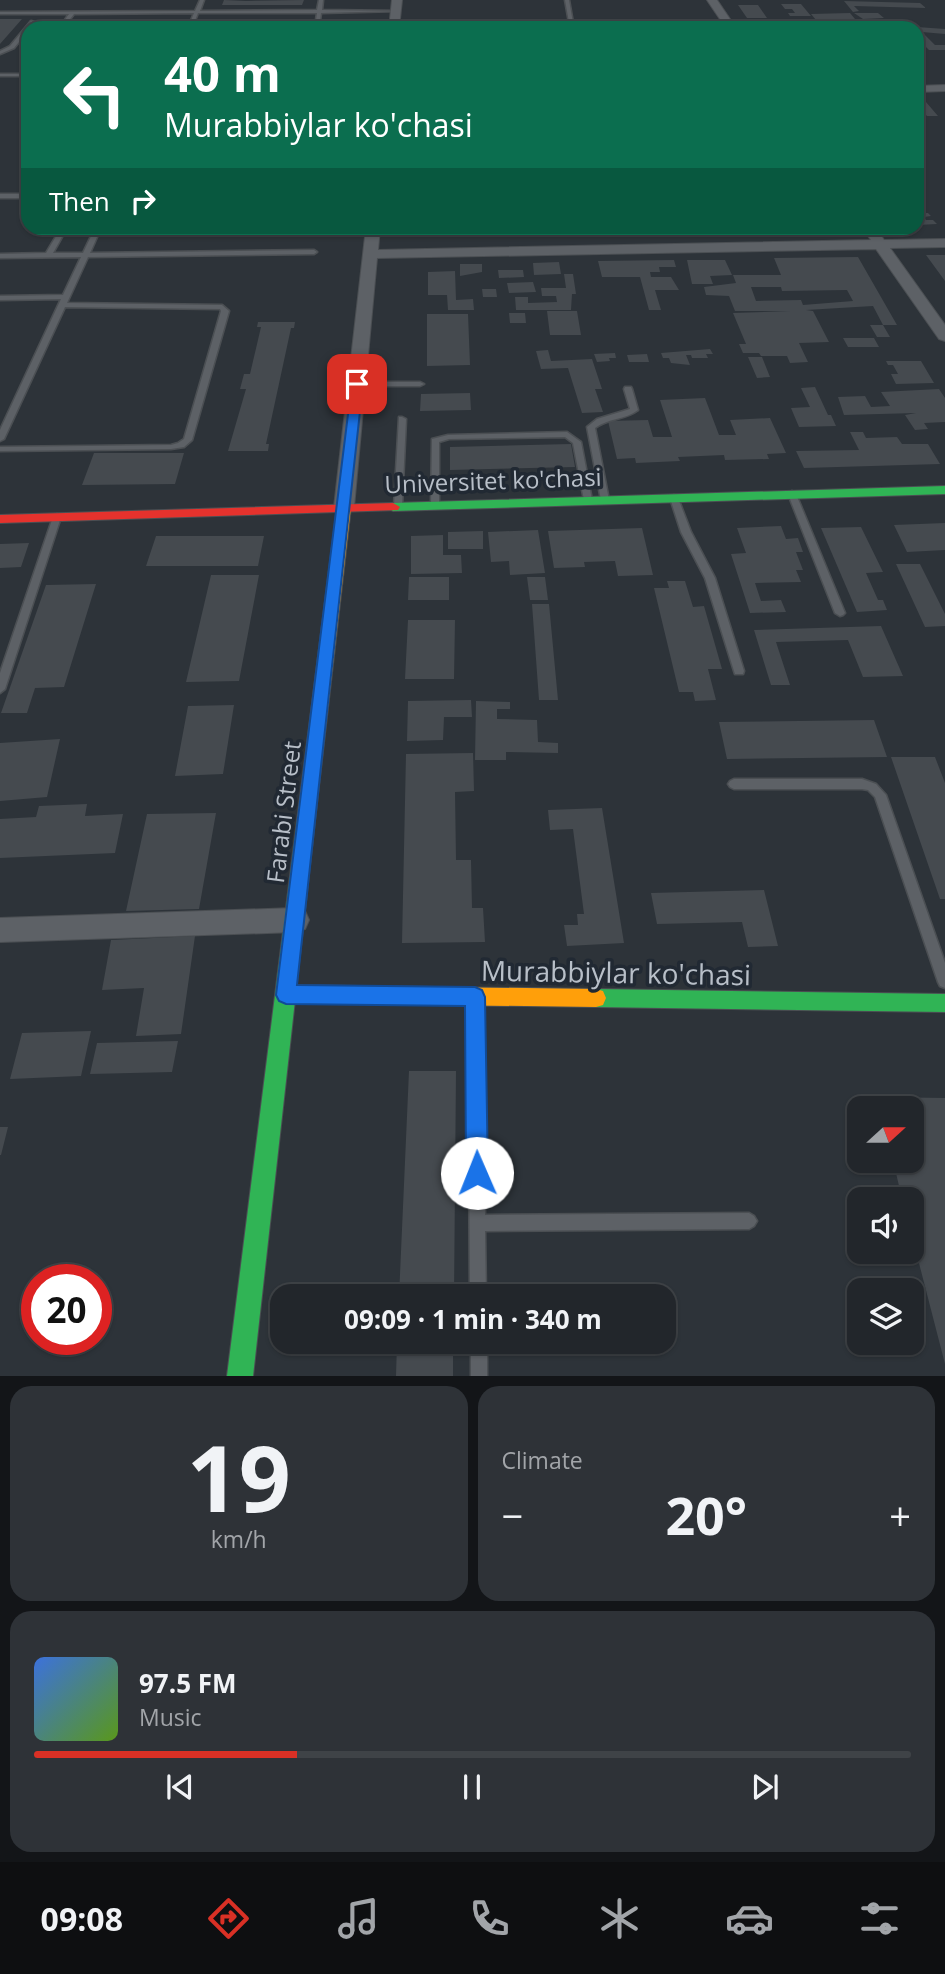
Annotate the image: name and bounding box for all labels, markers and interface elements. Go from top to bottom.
text: 40 m [164,40,281,106]
icon: left [49,49,140,140]
text: Murabbiylar ko'chasi [164,103,473,146]
icon: right [124,182,162,220]
text: Then [49,183,110,219]
pin [327,354,387,414]
icon: arrive [338,365,376,403]
street label: Universitet ko'chasi [384,460,602,500]
street label: Farabi Street [258,739,308,885]
street label: Murabbiylar ko'chasi [481,951,751,993]
north arrow [847,1096,924,1172]
map controls [847,1096,924,1355]
position arrow [440,1136,514,1210]
button: sound [847,1187,924,1264]
speed limit sign: 20 [21,1264,112,1355]
button: layers [847,1278,924,1355]
text: 09:09 · 1 min · 340 m [344,1301,602,1337]
text: 19 [187,1415,291,1539]
text: Climate [502,1444,583,1476]
text: 20° [665,1479,747,1550]
text: − [502,1489,523,1541]
text: + [889,1489,911,1541]
text: km/h [211,1523,267,1555]
text: 97.5 FM [139,1665,237,1701]
text: Music [139,1701,202,1733]
icon: previous [161,1768,199,1806]
icon: pause [453,1768,491,1806]
icon: next [746,1768,784,1806]
icon: directions [204,1894,253,1943]
icon: music [334,1894,383,1943]
icon: phone [465,1894,514,1943]
icon: climate [595,1894,644,1943]
icon: car [725,1894,774,1943]
icon: filters [855,1894,904,1943]
text: 09:08 [41,1897,123,1940]

